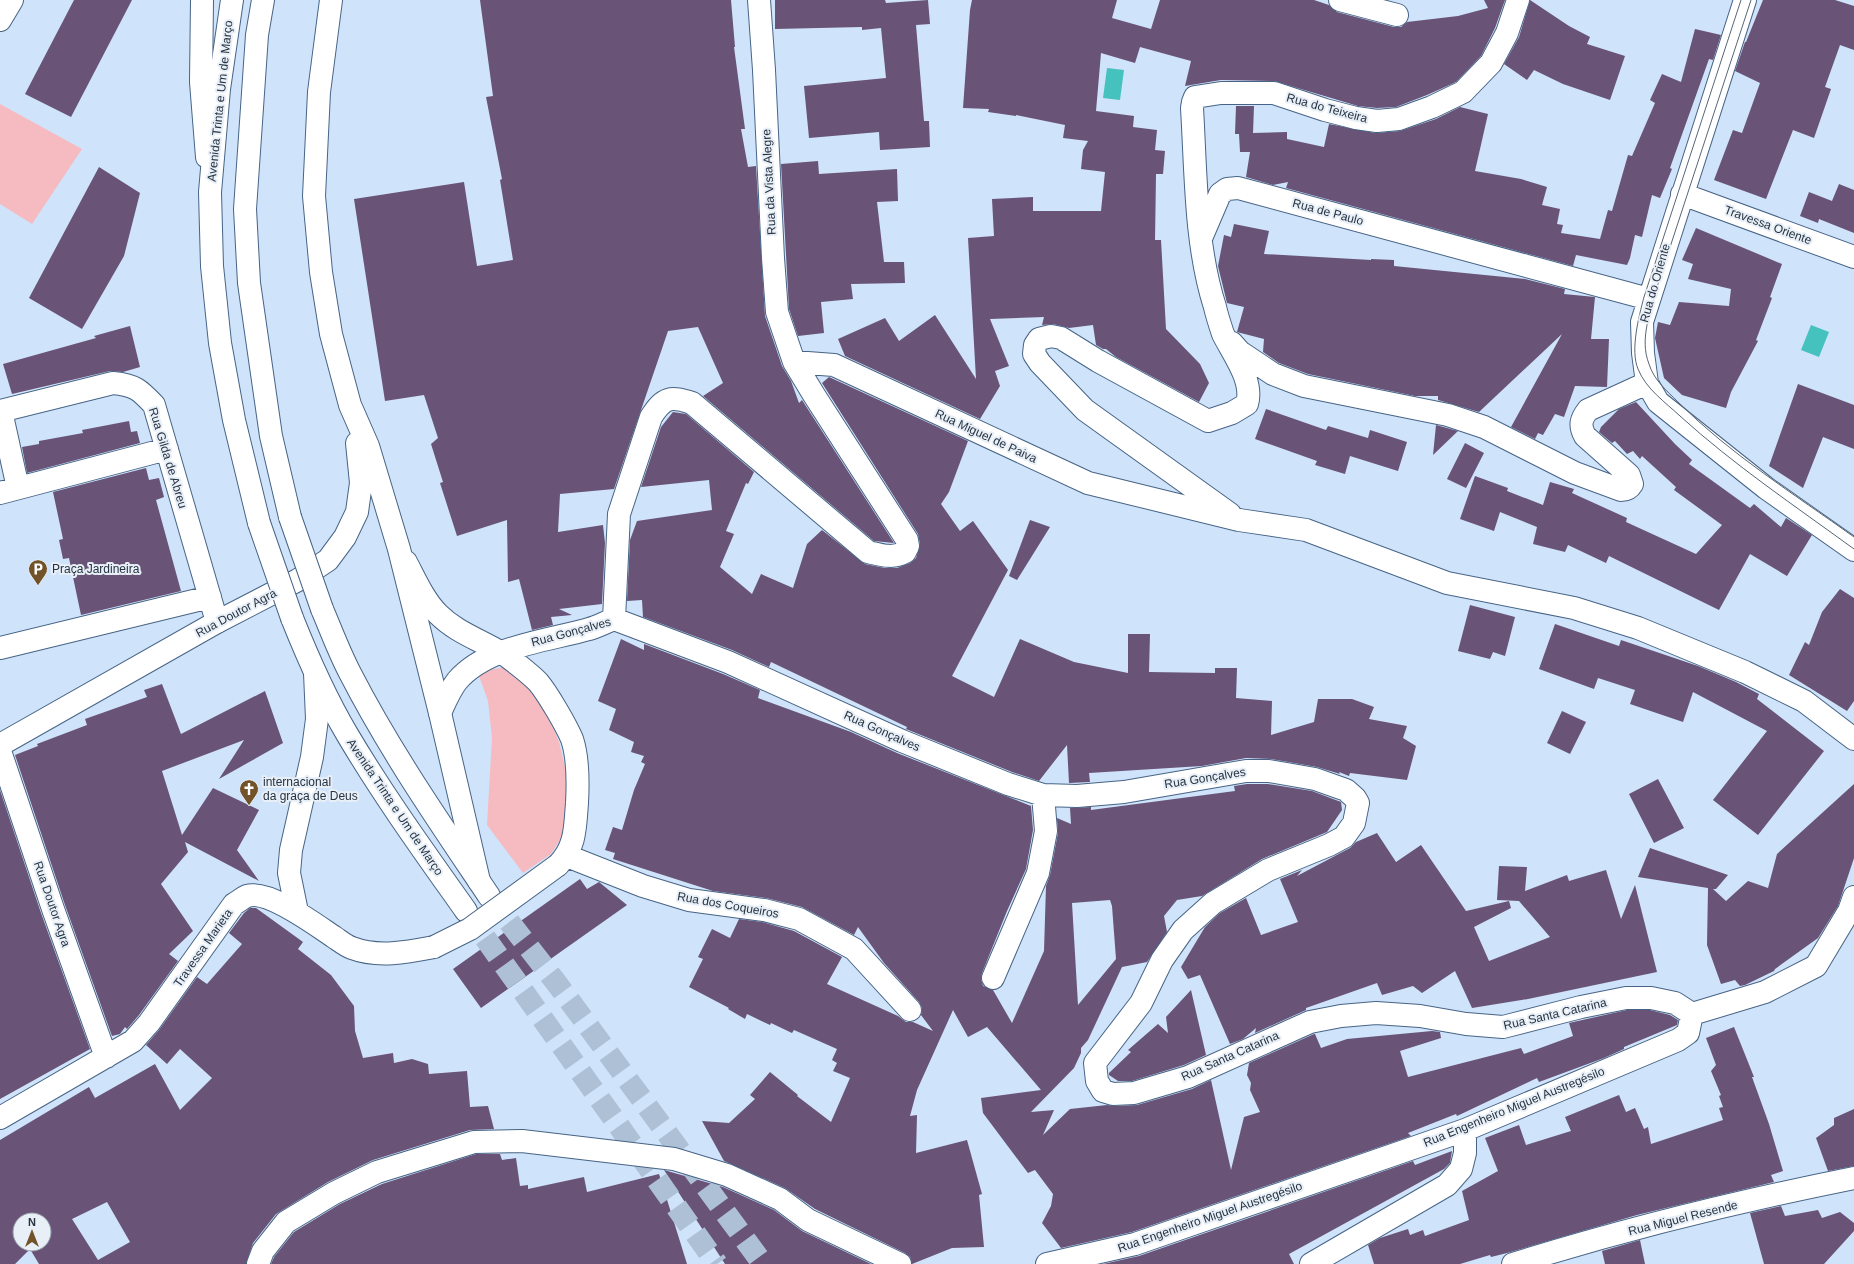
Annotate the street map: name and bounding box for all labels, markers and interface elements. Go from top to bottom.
street label: Avenida Trinta e Um de Março [205,19,235,182]
street label: Rua do Teixeira [1285,90,1369,126]
street label: Rua da Vista Alegre [759,128,779,235]
street label: Rua de Paulo [1291,196,1365,228]
street label: Travessa Oriente [1723,203,1814,247]
street label: Rua do Oriente [1637,242,1673,324]
street label: Rua Gilda de Abreu [146,406,190,510]
street label: Rua Miguel de Paiva [933,406,1039,466]
parking icon: Praça Jardineira [27,558,49,586]
place label: Praça Jardineira [52,562,140,576]
street label: Rua Doutor Agra [193,586,279,640]
street label: Rua Gonçalves [530,615,612,649]
street label: Rua Gonçalves [842,708,922,754]
street label: Avenida Trinta e Um de Março [344,736,446,878]
street label: Rua Gonçalves [1163,765,1247,791]
place label: internacional da graça de Deus [263,775,358,803]
church icon: internacional da graça de Deus [238,778,260,806]
street label: Rua Doutor Agra [31,859,73,949]
street label: Rua dos Coqueiros [676,889,780,921]
street label: Travessa Marieta [171,906,235,990]
street label: Rua Santa Catarina [1502,995,1608,1033]
street label: Rua Santa Catarina [1179,1028,1281,1084]
street label: Rua Engenheiro Miguel Austregésilo [1421,1064,1607,1150]
street label: Rua Engenheiro Miguel Austregésilo [1116,1179,1304,1255]
street label: Rua Miguel Resende [1627,1198,1739,1238]
north arrow [12,1212,52,1252]
text: N [28,1216,36,1228]

